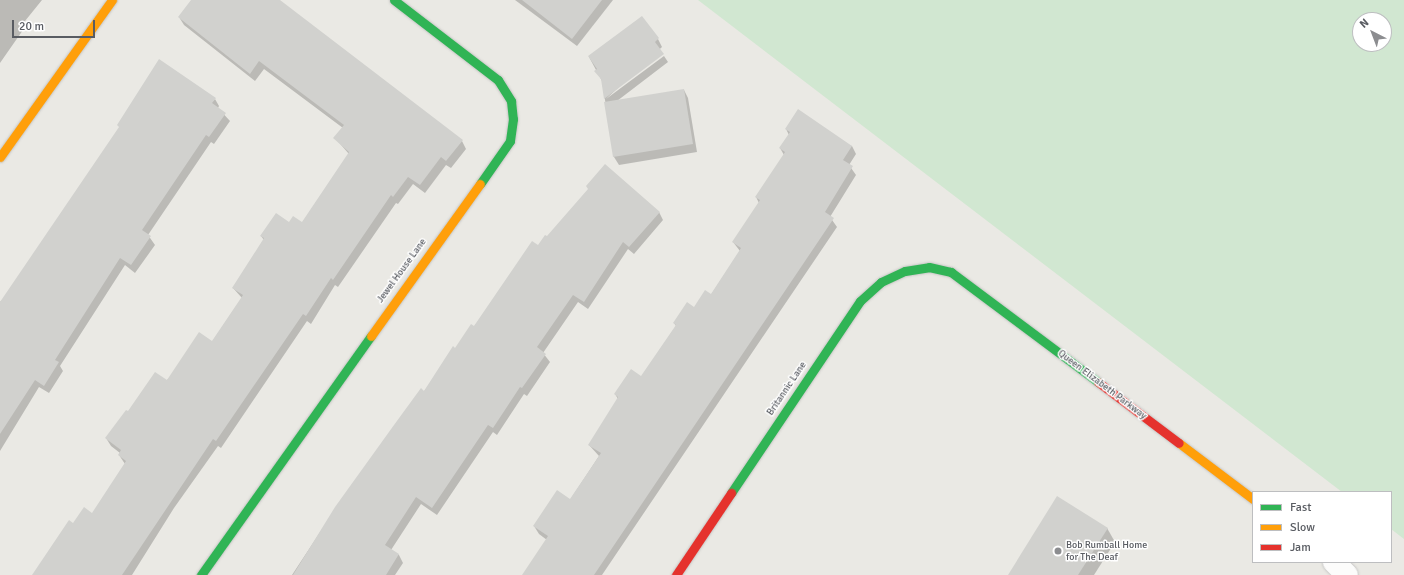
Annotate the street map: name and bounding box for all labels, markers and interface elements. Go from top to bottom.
scale bar [14,12,97,38]
north arrow [1352,12,1392,52]
text: N [1357,16,1371,31]
text: 20 m [19,19,44,34]
street label: Jewel House Lane [375,237,429,305]
street label: Queen Elizabeth Parkway [1055,348,1149,422]
street label: Britannic Lane [765,360,809,418]
legend [1252,491,1392,563]
text: Fast [1290,500,1311,515]
text: Slow [1290,520,1315,535]
place label: Bob Rumball Home for The Deaf [1066,539,1147,562]
text: Jam [1290,540,1311,555]
marker: Bob Rumball Home for The Deaf [1053,546,1063,556]

